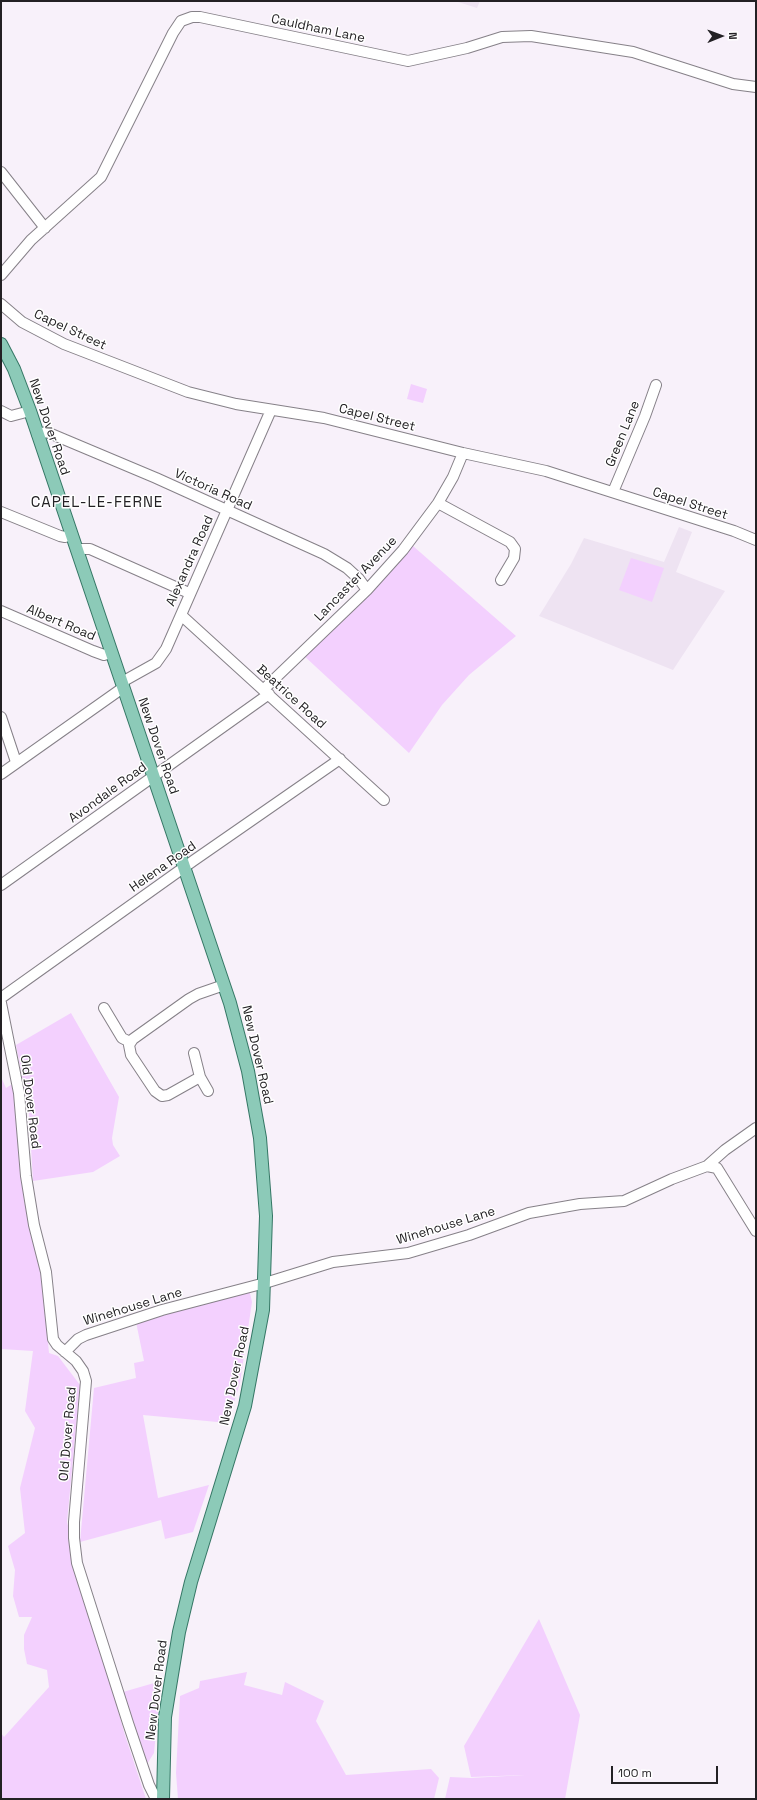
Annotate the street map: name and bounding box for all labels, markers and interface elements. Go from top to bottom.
street label: Cauldham Lane [270,11,366,47]
north arrow [701,16,741,56]
text: N [726,32,740,40]
street label: Capel Street [31,306,109,354]
street label: New Dover Road [25,377,73,477]
street label: Green Lane [603,399,643,469]
street label: Capel Street [337,401,417,435]
street label: Victoria Road [172,466,254,514]
street label: Capel Street [650,485,730,523]
district label: CAPEL-LE-FERNE [31,494,163,512]
street label: Alexandra Road [163,513,217,609]
street label: Lancaster Avenue [311,533,401,625]
street label: Albert Road [24,601,98,645]
street label: Beatrice Road [253,662,329,732]
street label: New Dover Road [134,696,182,796]
street label: Avondale Road [66,759,150,827]
street label: Helena Road [127,838,199,896]
street label: New Dover Road [238,1004,276,1106]
street label: Old Dover Road [16,1054,44,1150]
street label: Winehouse Lane [395,1204,497,1248]
street label: Winehouse Lane [82,1285,184,1329]
street label: New Dover Road [217,1325,253,1427]
street label: Old Dover Road [56,1386,80,1482]
street label: New Dover Road [143,1639,171,1741]
scale bar [613,1758,720,1784]
text: 100 m [618,1765,652,1781]

